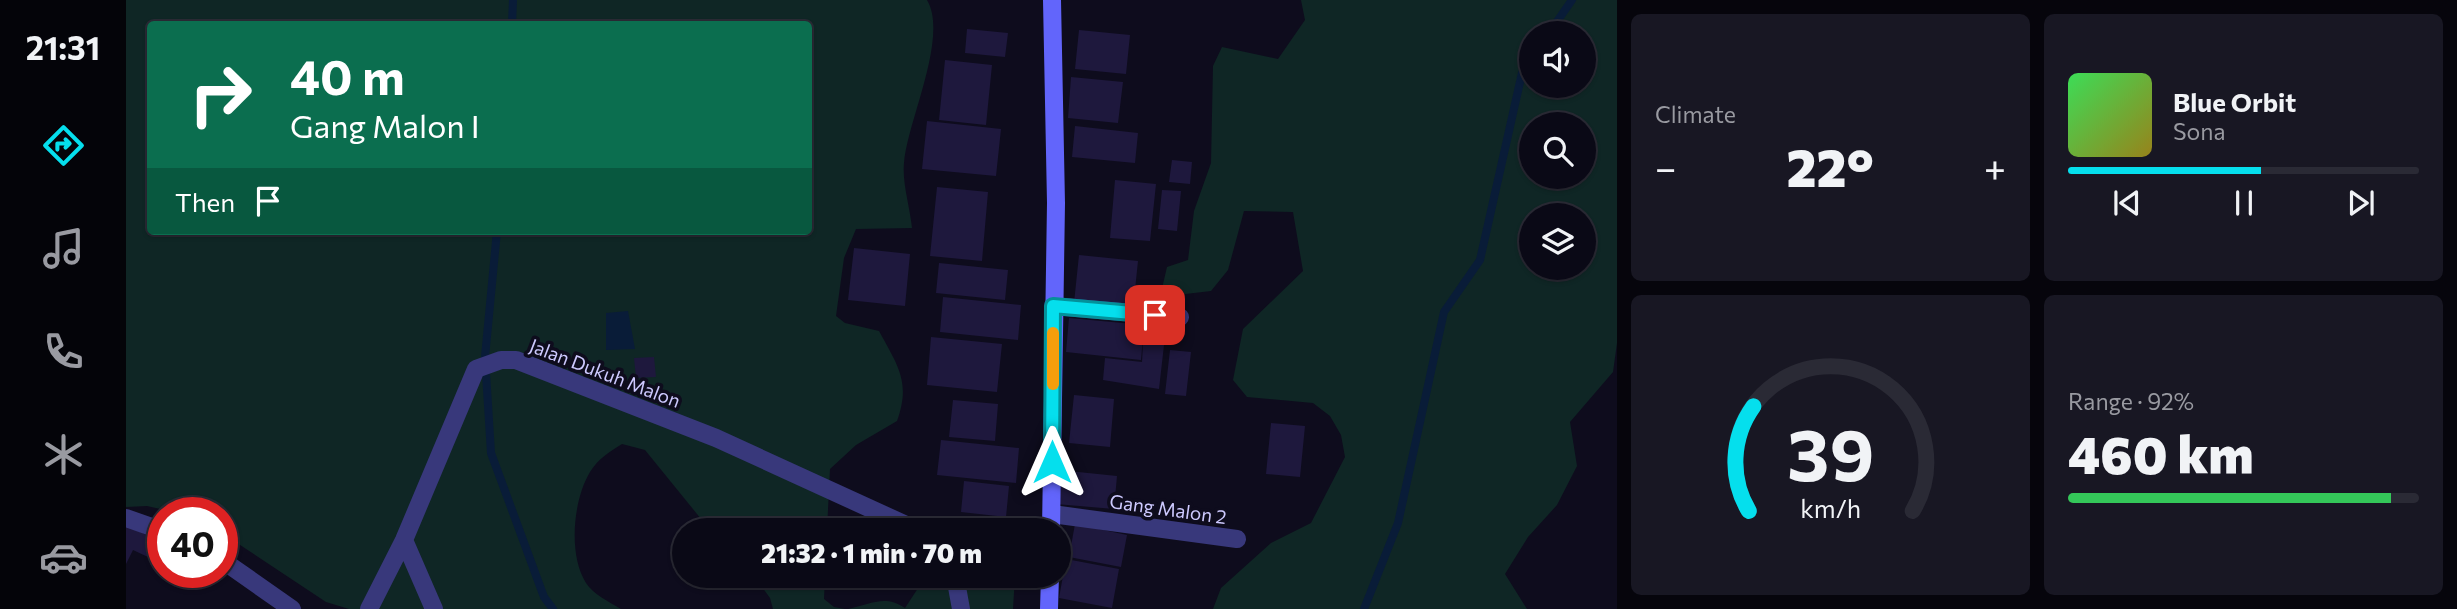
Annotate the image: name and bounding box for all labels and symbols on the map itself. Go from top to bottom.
pin [1125,285,1185,345]
street label: Jalan Dukuh Malon [526,333,684,412]
position arrow [1015,425,1089,499]
street label: Gang Malon 2 [1108,489,1228,528]
speed limit sign: 40 [147,497,238,588]

